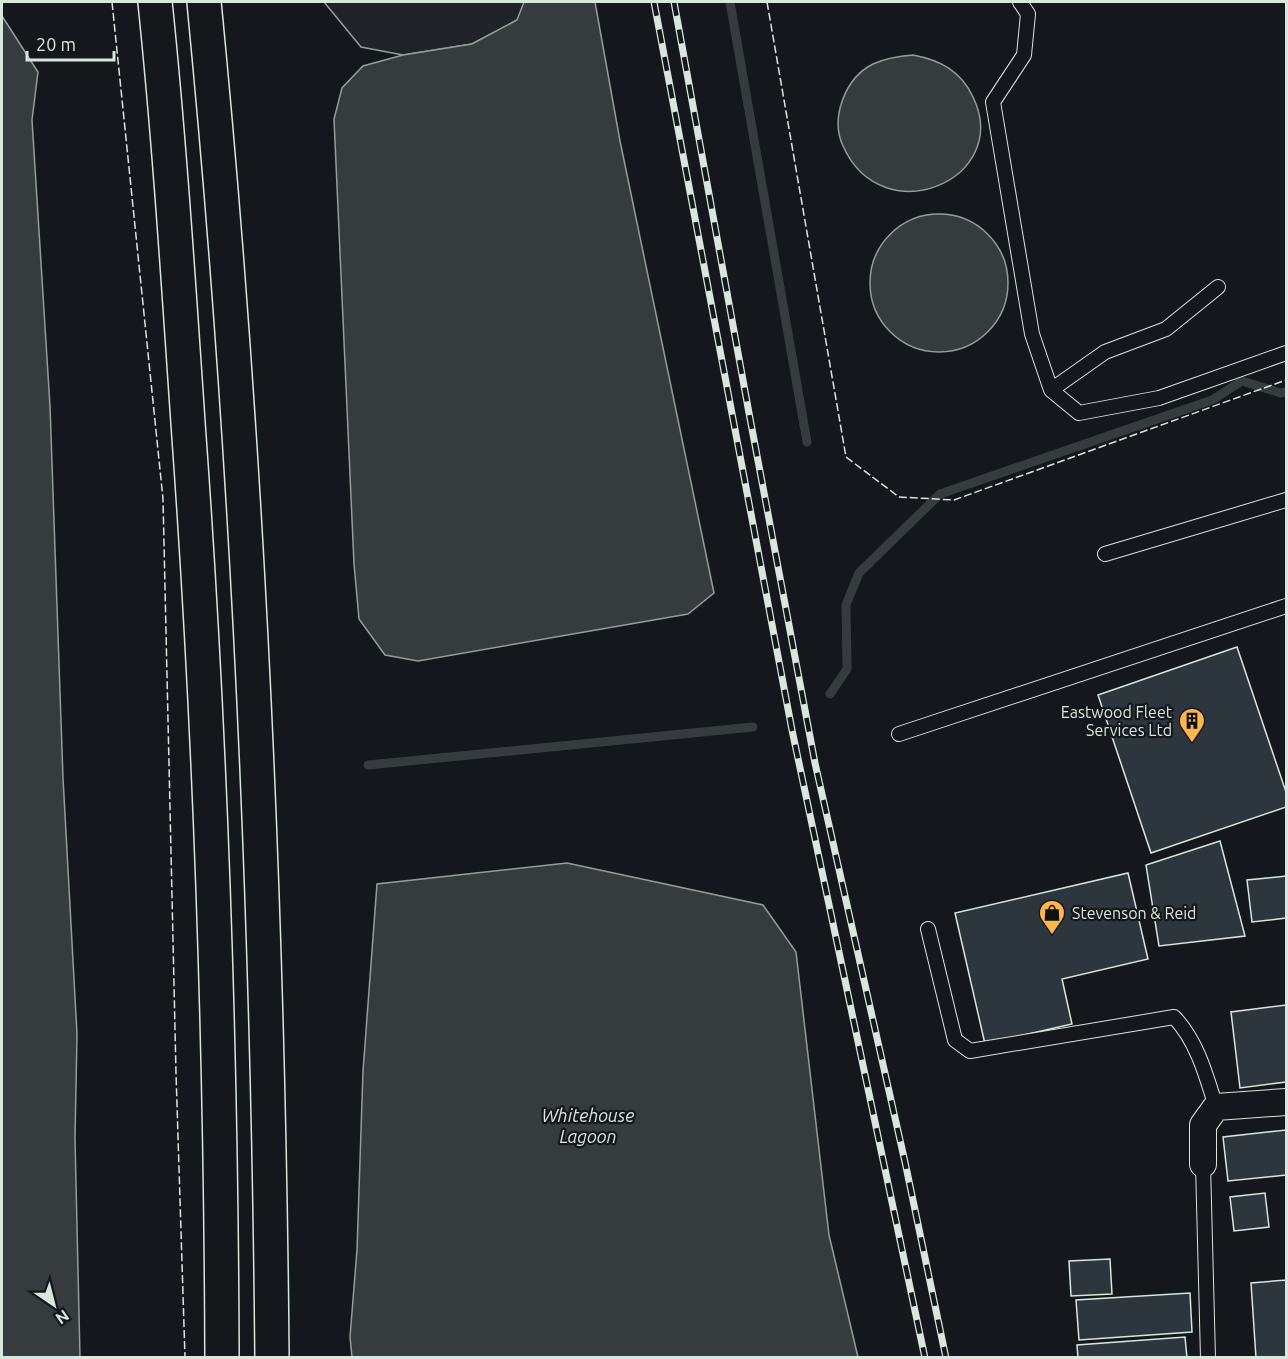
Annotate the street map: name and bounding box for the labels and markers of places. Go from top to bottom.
place label: Eastwood Fleet Services Ltd [1061,703,1173,739]
building icon: Eastwood Fleet Services Ltd [1177,706,1207,744]
shop icon: Stevenson & Reid [1037,898,1067,936]
place label: Stevenson & Reid [1072,904,1196,922]

